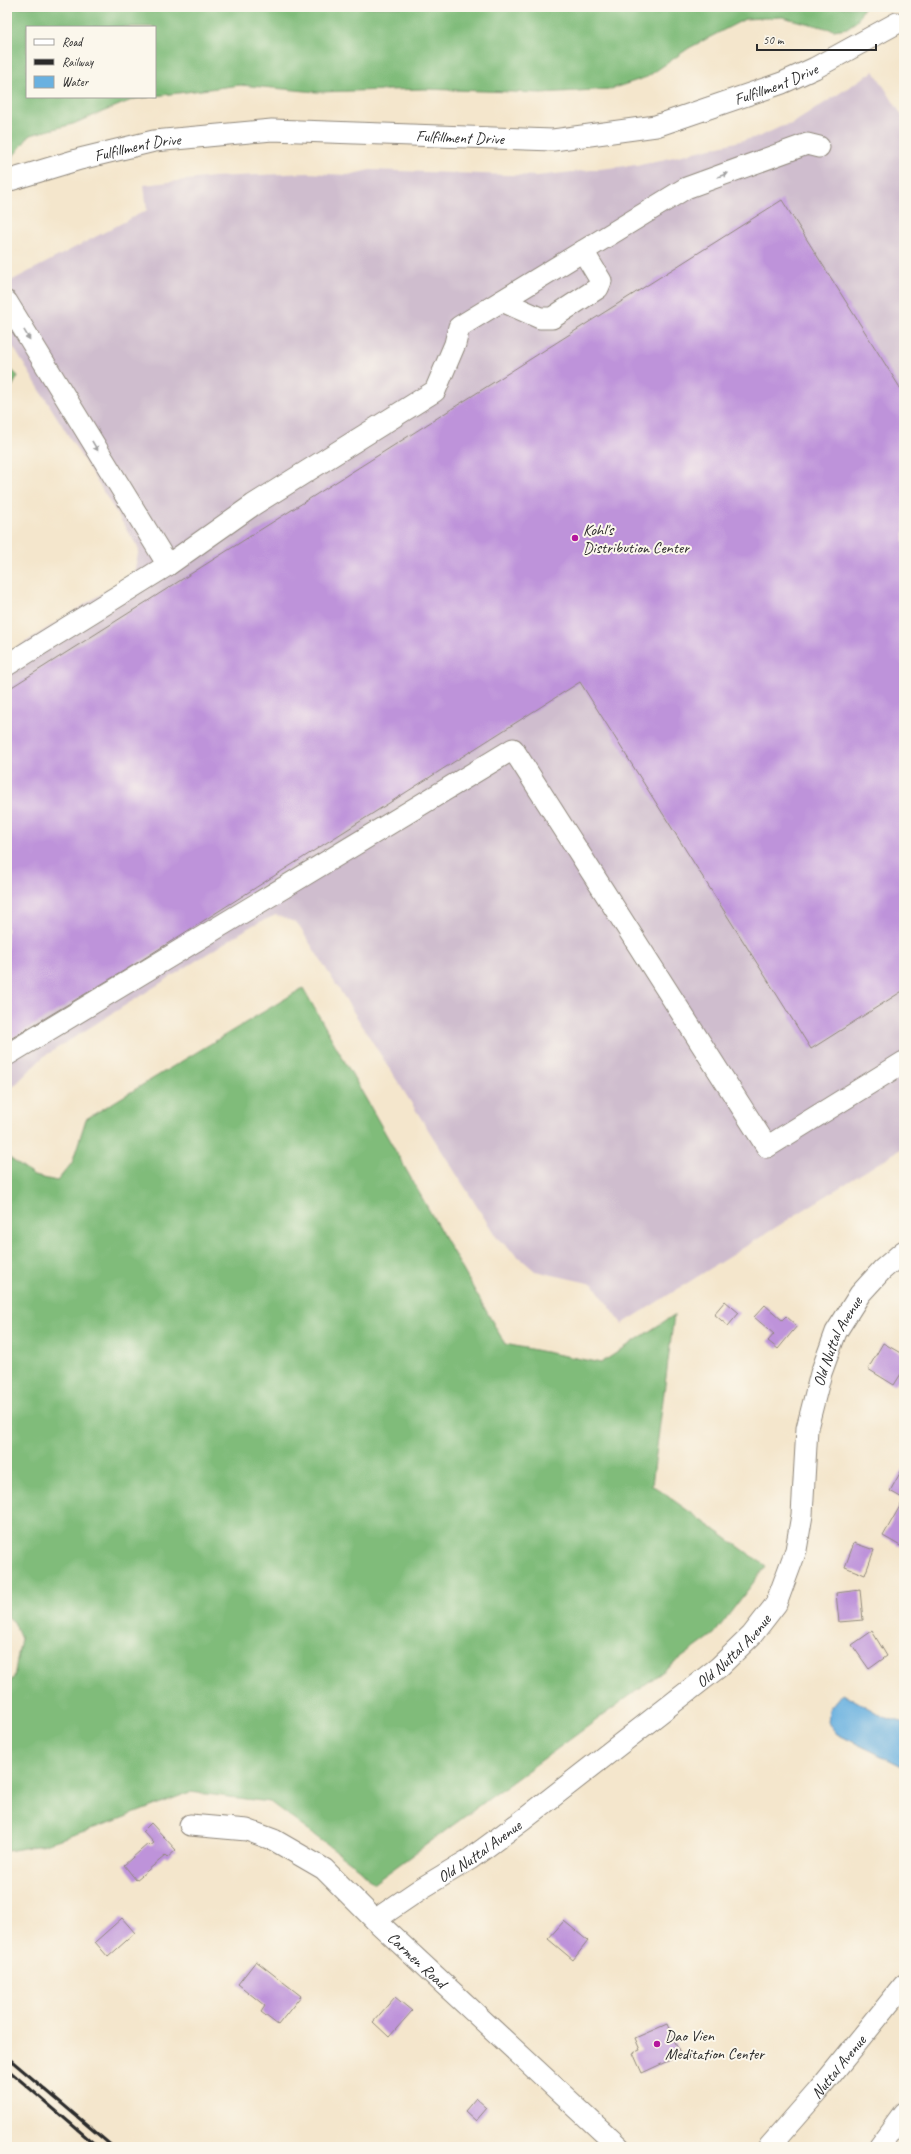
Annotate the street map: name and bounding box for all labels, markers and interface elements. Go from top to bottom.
legend [26,26,156,98]
scale bar [757,26,876,52]
text: 50 m [763,32,785,48]
text: Road [62,34,84,50]
text: Railway [62,54,94,70]
street label: Fulfillment Drive [732,58,823,110]
text: Water [62,74,90,90]
street label: Fulfillment Drive [416,126,506,149]
street label: Fulfillment Drive [92,129,183,166]
one-way arrow [718,172,730,178]
one-way arrow [24,329,31,341]
one-way arrow [91,441,99,451]
place label: Kohl's Distribution Center [583,520,690,558]
marker: Kohl's Distribution Center [570,533,580,543]
street label: Old Nuttal Avenue [809,1292,868,1388]
street label: Old Nuttal Avenue [692,1609,777,1692]
street label: Old Nuttal Avenue [434,1815,527,1887]
street label: Carmen Road [383,1928,453,1995]
place label: Dao Vien Meditation Center [665,2026,766,2064]
street label: Nuttal Avenue [807,2030,871,2103]
marker: Dao Vien Meditation Center [652,2039,662,2049]

